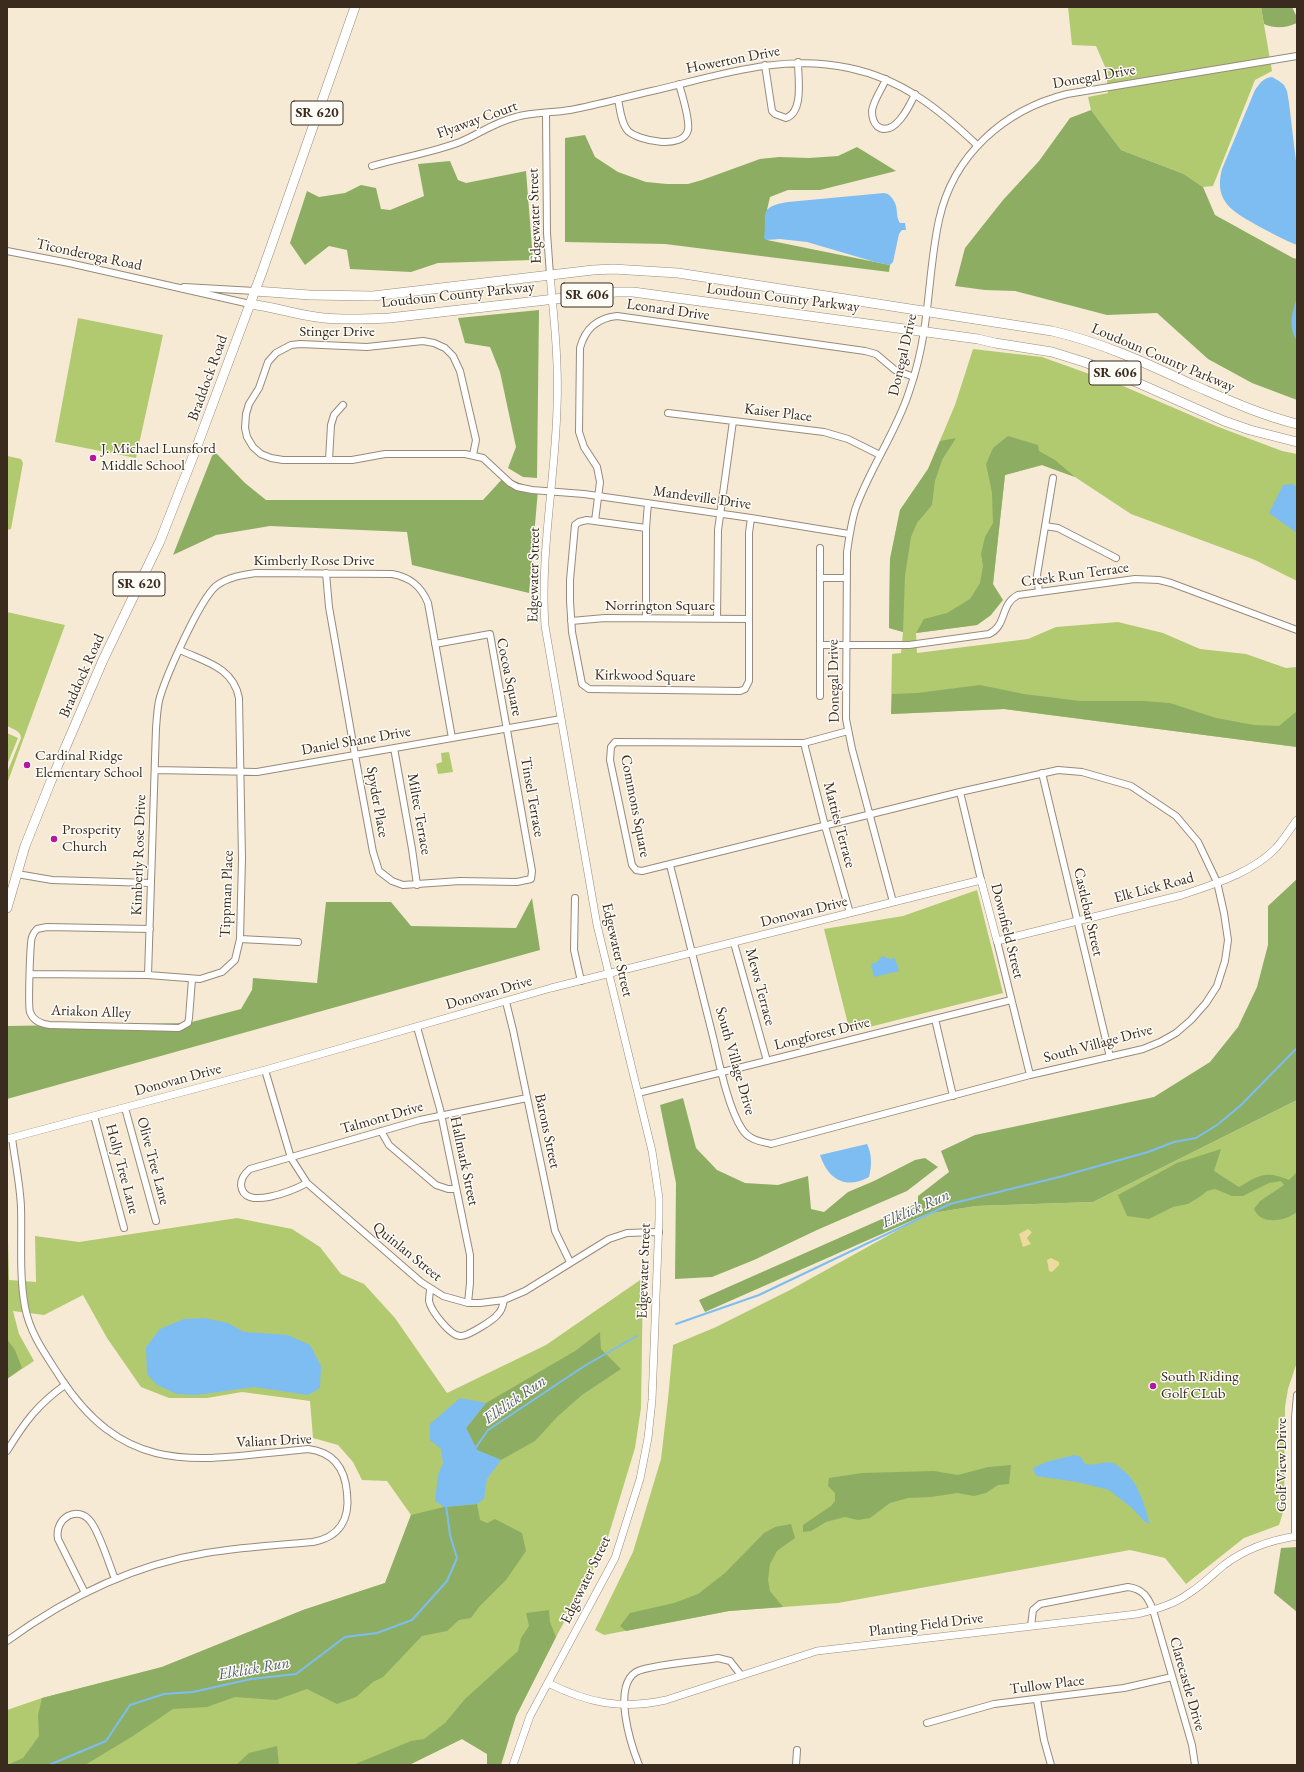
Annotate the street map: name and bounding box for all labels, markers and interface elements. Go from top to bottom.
street label: Howerton Drive [685,42,781,78]
street label: Donegal Drive [1051,61,1137,93]
street label: Flyaway Court [434,97,520,143]
road number: SR 620 [291,101,343,125]
street label: Edgewater Street [524,168,546,264]
street label: Ticonderoga Road [34,235,144,275]
street label: Loudoun County Parkway [380,278,536,312]
street label: Loudoun County Parkway [705,280,861,316]
road number: SR 606 [561,283,613,307]
street label: Leonard Drive [625,295,711,325]
street label: Donegal Drive [885,312,921,398]
street label: Loudoun County Parkway [1089,320,1237,396]
street label: Stinger Drive [299,323,375,341]
street label: Braddock Road [184,333,232,423]
road number: SR 606 [1089,361,1141,385]
street label: Kaiser Place [743,400,813,426]
place label: J. Michael Lunsford Middle School [101,440,216,475]
marker: J. Michael Lunsford Middle School [88,453,98,463]
street label: Mandeville Drive [652,482,752,514]
street label: Edgewater Street [524,527,544,623]
street label: Kimberly Rose Drive [253,552,375,570]
street label: Creek Run Terrace [1020,559,1130,591]
road number: SR 620 [113,572,165,596]
street label: Norrington Square [605,597,715,615]
street label: Braddock Road [55,631,109,721]
street label: Cocoa Square [492,636,526,718]
street label: Donegal Drive [824,639,844,723]
street label: Kirkwood Square [594,666,696,686]
street label: Daniel Shane Drive [300,723,412,759]
place label: Cardinal Ridge Elementary School [35,747,143,782]
street label: Commons Square [616,753,654,859]
street label: Tinsel Terrace [516,756,548,838]
marker: Cardinal Ridge Elementary School [22,760,32,770]
street label: Spyder Place [362,765,392,839]
street label: Miltec Terrace [403,772,435,856]
street label: Matties Terrace [819,780,859,870]
street label: Kimberly Rose Drive [128,794,150,916]
place label: Prosperity Church [62,821,121,856]
marker: Prosperity Church [49,834,59,844]
street label: Tippman Place [216,850,238,938]
street label: Castlebar Street [1069,866,1107,958]
street label: Elk Lick Road [1112,869,1196,907]
street label: Downfield Street [986,882,1028,980]
street label: Donovan Drive [759,892,849,932]
street label: Edgewater Street [597,901,637,999]
street label: Mews Terrace [741,946,779,1028]
street label: Donovan Drive [444,972,534,1014]
street label: Ariakon Alley [50,1002,132,1022]
street label: South Village Drive [711,1005,759,1117]
street label: Longforest Drive [772,1013,872,1055]
street label: South Village Drive [1042,1021,1154,1067]
street label: Donovan Drive [133,1060,223,1100]
street label: Barons Street [530,1092,564,1170]
street label: Talmont Drive [339,1098,425,1138]
street label: Olive Tree Lane [133,1115,173,1207]
street label: Hallmark Street [446,1115,482,1207]
street label: Holly Tree Lane [101,1122,143,1216]
water label: Elklick Run [879,1186,953,1232]
street label: Quinlan Street [369,1218,445,1286]
street label: Edgewater Street [633,1223,655,1319]
place label: South Riding Golf CLub [1161,1368,1239,1403]
water label: Elklick Run [480,1371,550,1429]
marker: South Riding Golf CLub [1148,1381,1158,1391]
street label: Golf View Drive [1273,1418,1291,1512]
street label: Valiant Drive [236,1430,312,1452]
street label: Edgewater Street [557,1533,615,1627]
street label: Planting Field Drive [868,1609,984,1641]
street label: Clarecastle Drive [1165,1635,1209,1733]
water label: Elklick Run [217,1653,291,1685]
street label: Tullow Place [1009,1671,1085,1699]

